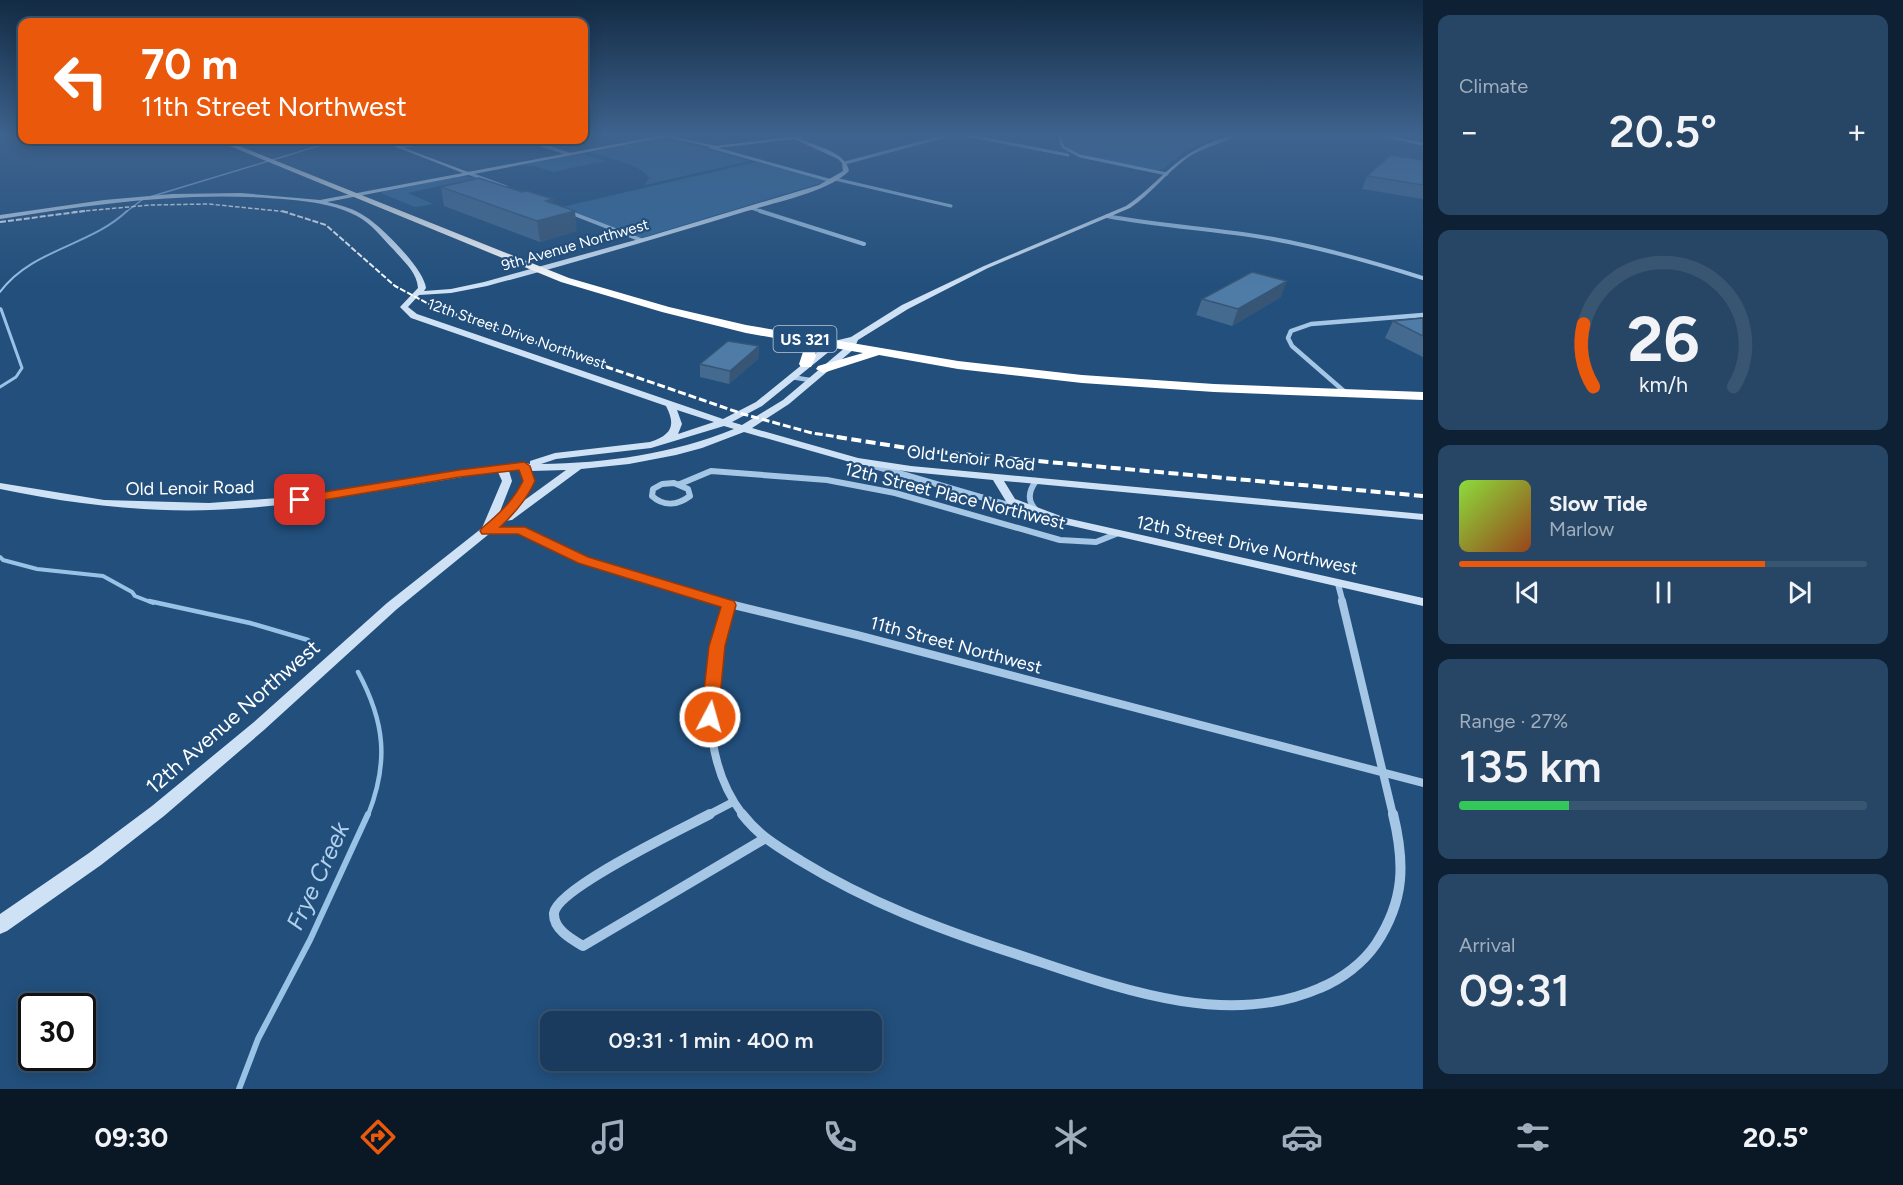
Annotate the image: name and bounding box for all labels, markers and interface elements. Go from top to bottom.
text: 70 m [141,39,238,90]
icon: left [42,42,120,120]
text: Climate [1459,74,1528,98]
text: 11th Street Northwest [141,90,407,123]
text: 20.5° [1609,104,1717,158]
text: − [1459,112,1480,151]
text: + [1846,112,1867,151]
street label: 9th Avenue Northwest [499,215,651,275]
street label: 12th Street Drive Northwest [425,295,609,373]
text: 26 [1627,302,1699,377]
road number: US 321 [774,326,836,352]
text: km/h [1639,372,1687,397]
street label: Old Lenoir Road [906,440,1036,476]
street label: 12th Street Place Northwest [842,458,1068,534]
pin [274,474,325,525]
street label: Old Lenoir Road [125,476,255,500]
icon: arrive [283,483,316,516]
text: Slow Tide [1549,490,1648,517]
street label: 12th Street Drive Northwest [1134,511,1360,579]
text: Marlow [1549,517,1614,541]
icon: previous [1511,576,1544,609]
icon: pause [1647,576,1680,609]
icon: next [1783,576,1816,609]
street label: 11th Street Northwest [868,611,1045,679]
street label: 12th Avenue Northwest [141,634,325,799]
position arrow [678,685,742,749]
text: Range · 27% [1459,709,1568,733]
text: 135 km [1459,739,1602,793]
water label: Frye Creek [280,816,356,934]
text: Arrival [1459,933,1515,957]
text: 09:31 [1459,963,1570,1017]
speed limit sign: 30 [18,993,96,1071]
text: 09:31 · 1 min · 400 m [609,1027,813,1054]
icon: directions [357,1116,399,1158]
icon: music [588,1116,630,1158]
icon: phone [819,1116,861,1158]
icon: climate [1050,1116,1092,1158]
icon: car [1281,1116,1323,1158]
icon: filters [1512,1116,1554,1158]
text: 09:30 [94,1121,168,1154]
text: 20.5° [1743,1121,1808,1154]

